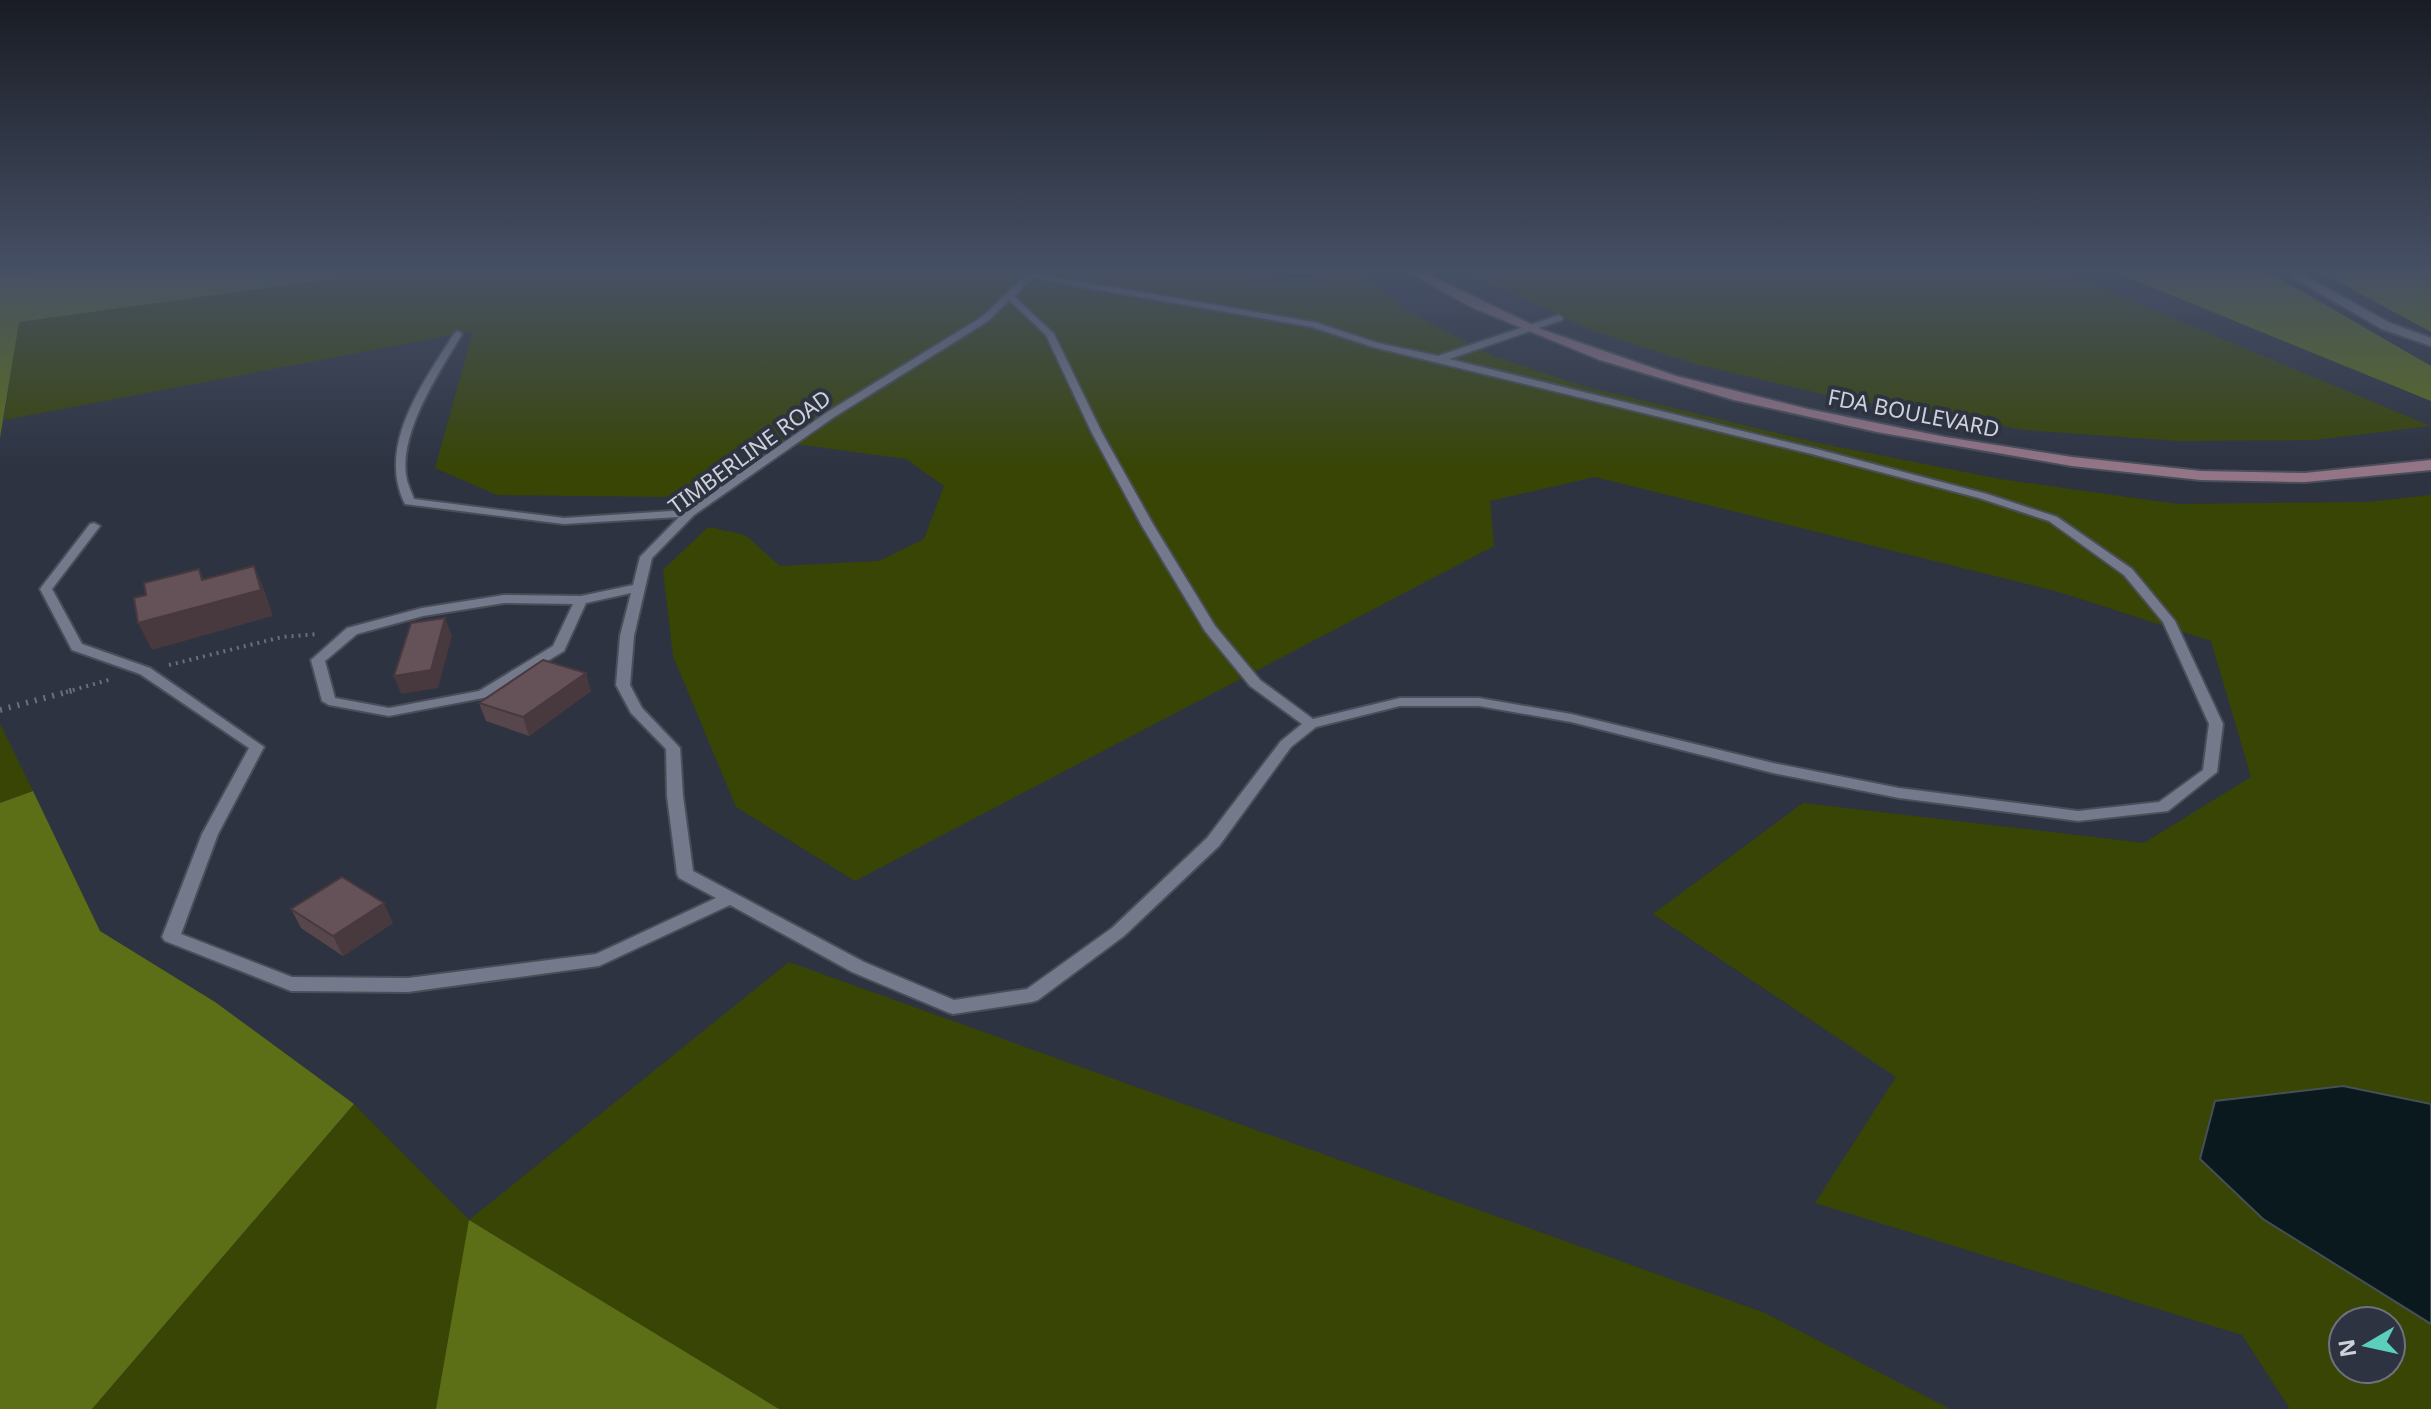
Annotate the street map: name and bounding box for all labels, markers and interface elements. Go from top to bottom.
street label: FDA BOULEVARD [1826,381,2002,443]
street label: TIMBERLINE ROAD [662,382,836,520]
north arrow [2327,1305,2407,1385]
text: N [2330,1337,2362,1359]

